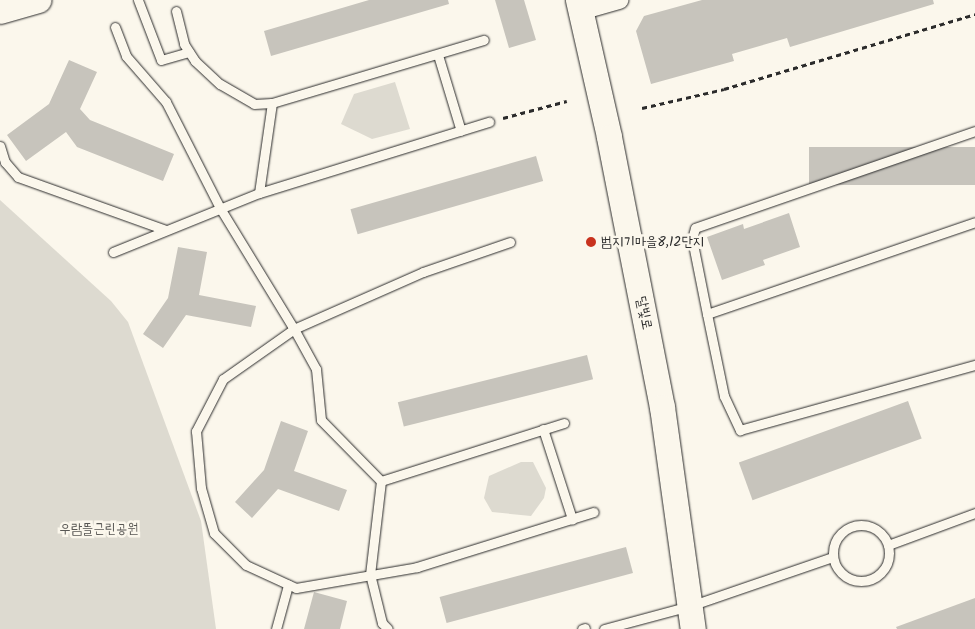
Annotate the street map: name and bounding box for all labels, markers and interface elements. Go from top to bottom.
place label: 범지기마을8,12단지 [601,234,704,250]
marker: 범지기마을8,12단지 [585,236,597,248]
street label: 달빛로 [633,295,655,331]
park label: 우람뜰근린공원 [60,521,138,537]

